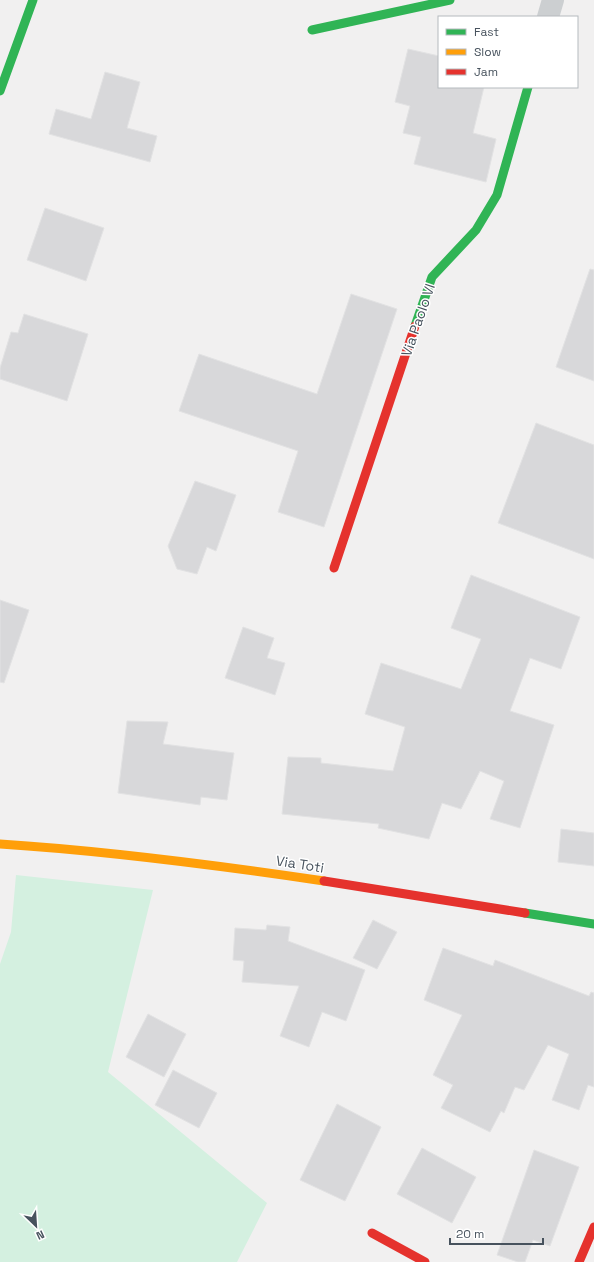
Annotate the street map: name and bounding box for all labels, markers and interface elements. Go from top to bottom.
legend [438,16,578,88]
text: Fast [474,24,499,40]
text: Slow [474,44,501,60]
text: Jam [474,64,498,80]
street label: Via Paolo VI [397,281,439,359]
street label: Via Toti [275,851,325,877]
north arrow [16,1206,56,1246]
scale bar [450,1220,543,1246]
text: 20 m [456,1226,484,1242]
text: N [34,1227,47,1243]

